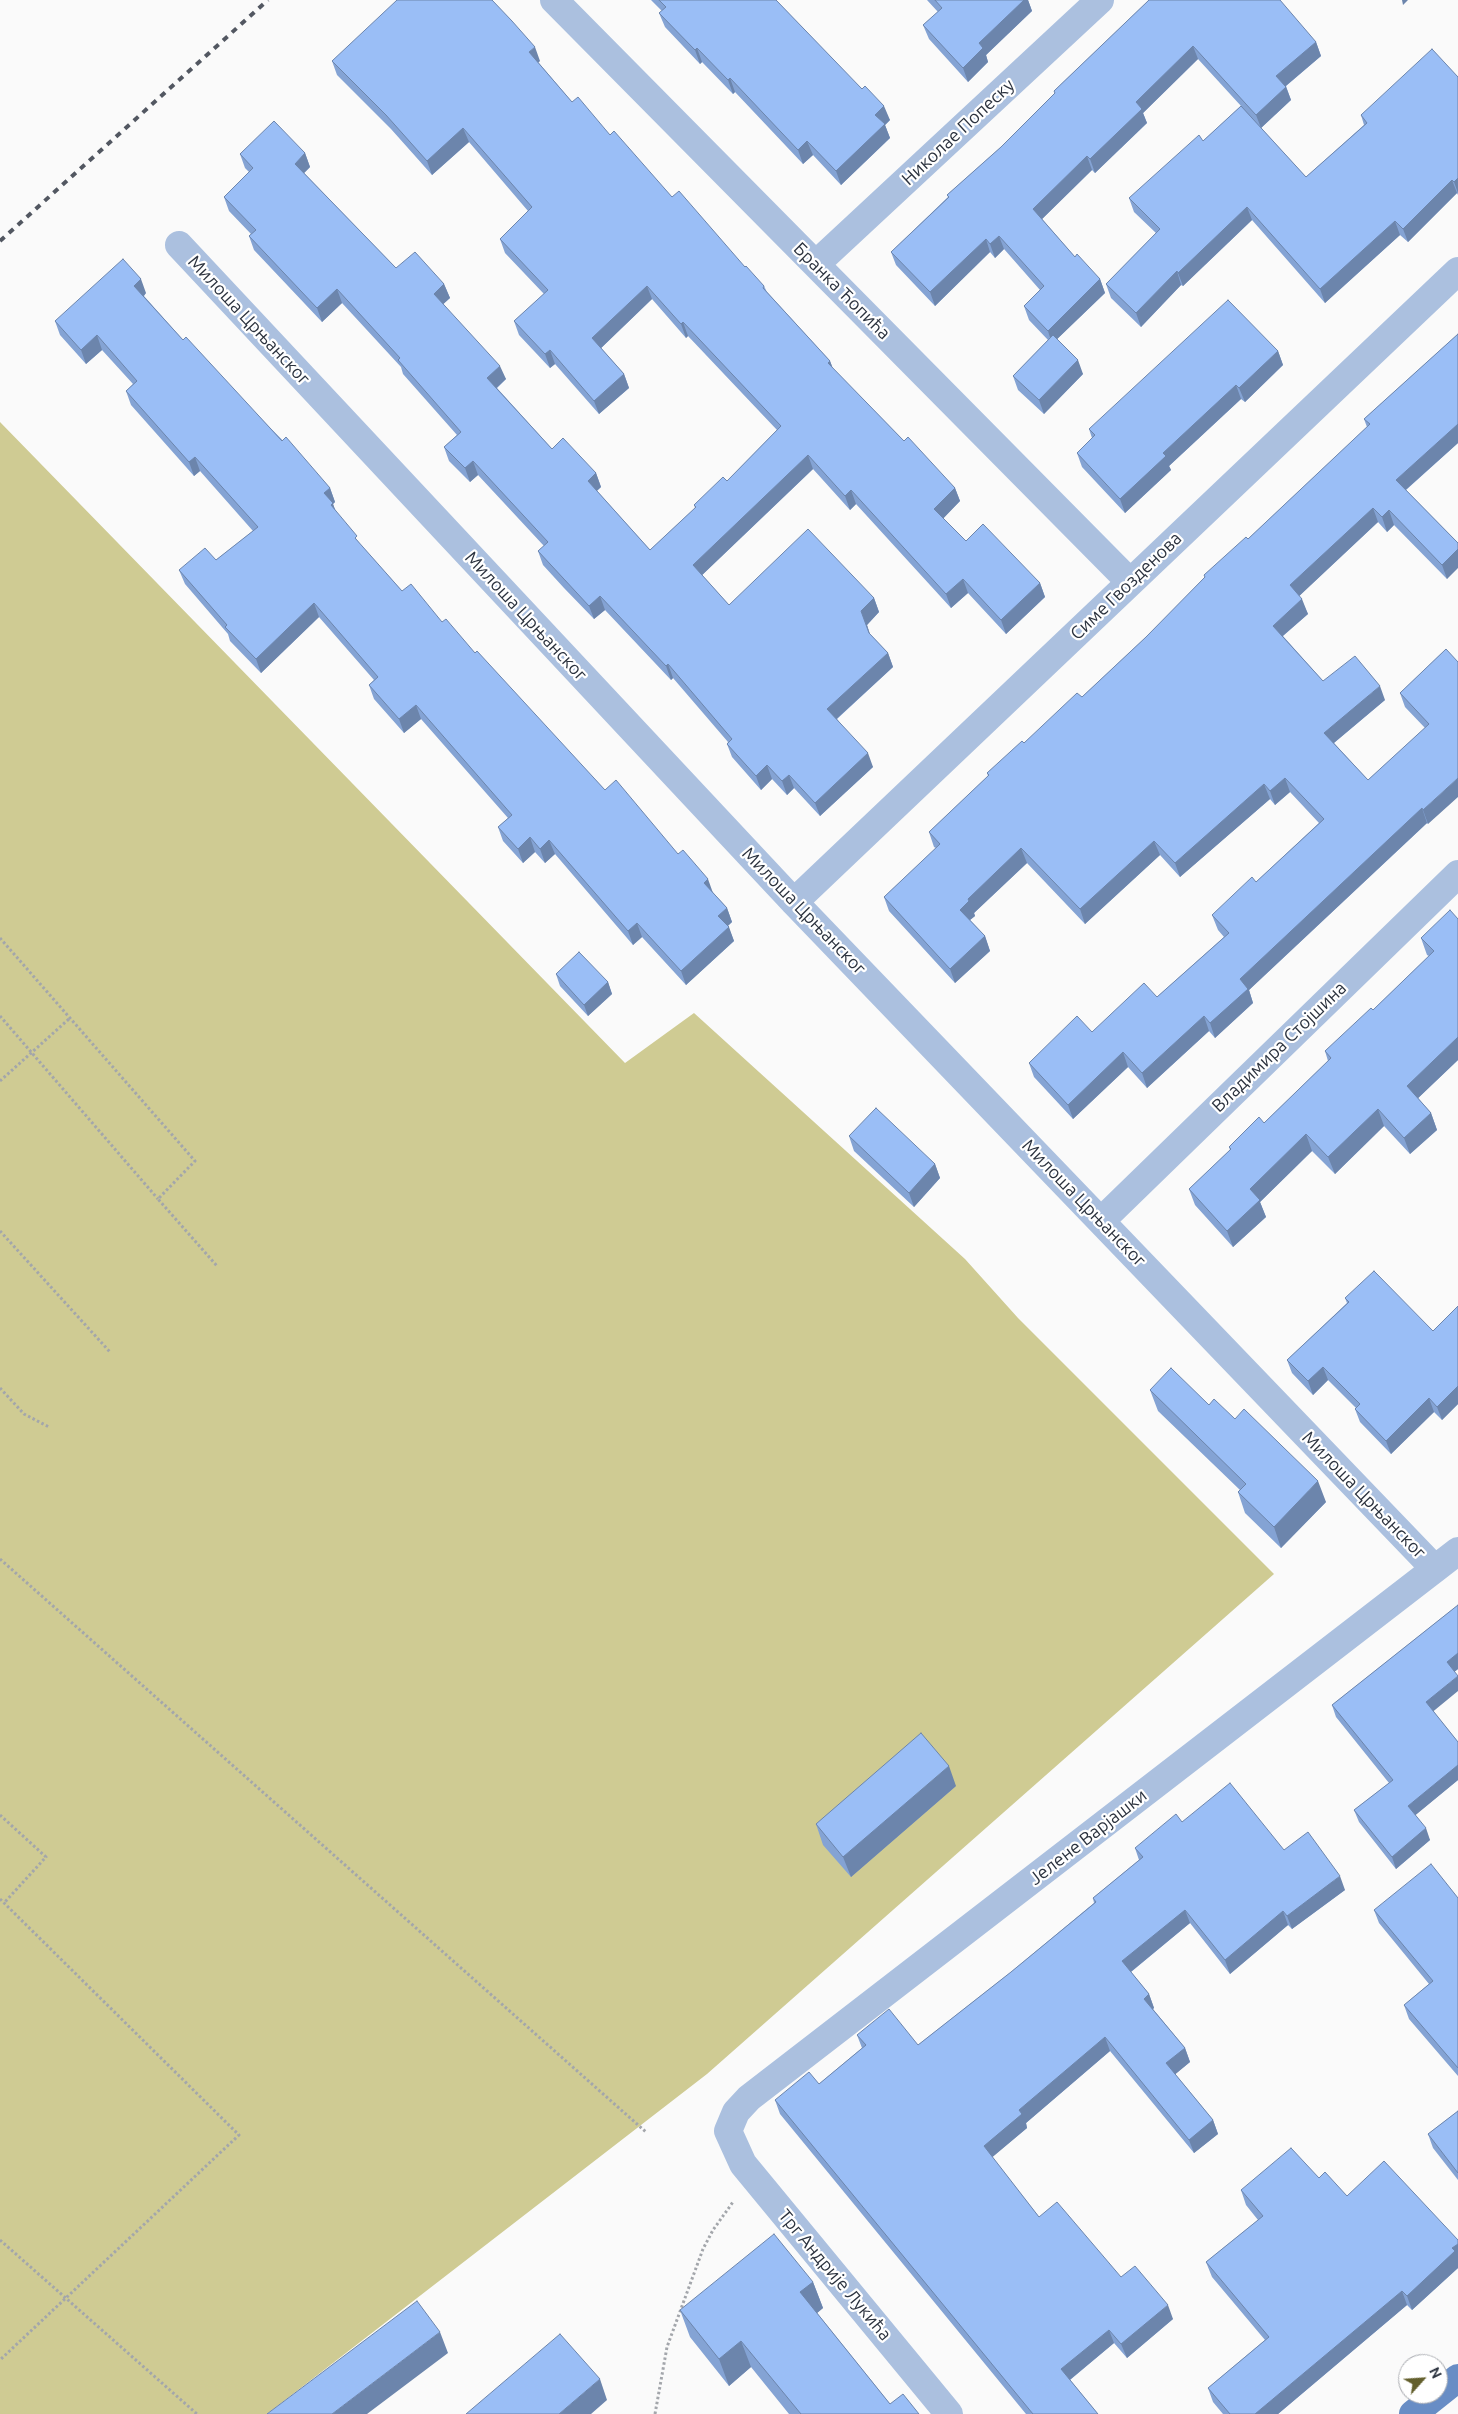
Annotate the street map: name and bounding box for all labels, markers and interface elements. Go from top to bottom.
street label: Николае Попеску [897,74,1019,190]
street label: Бранка Ћопића [789,238,895,344]
street label: Милоша Црњанског [184,251,314,389]
street label: Симе Гвозденова [1066,527,1186,645]
street label: Милоша Црњанског [461,547,591,685]
street label: Милоша Црњанског [738,843,870,979]
street label: Владимира Стојшина [1207,977,1351,1117]
street label: Милоша Црњанског [1018,1135,1150,1271]
street label: Милоша Црњанског [1298,1427,1430,1563]
street label: Јелене Варјашки [1025,1784,1151,1890]
street label: Трг Андрије Лукића [774,2205,896,2345]
north arrow [1398,2354,1448,2404]
text: N [1426,2365,1445,2381]

